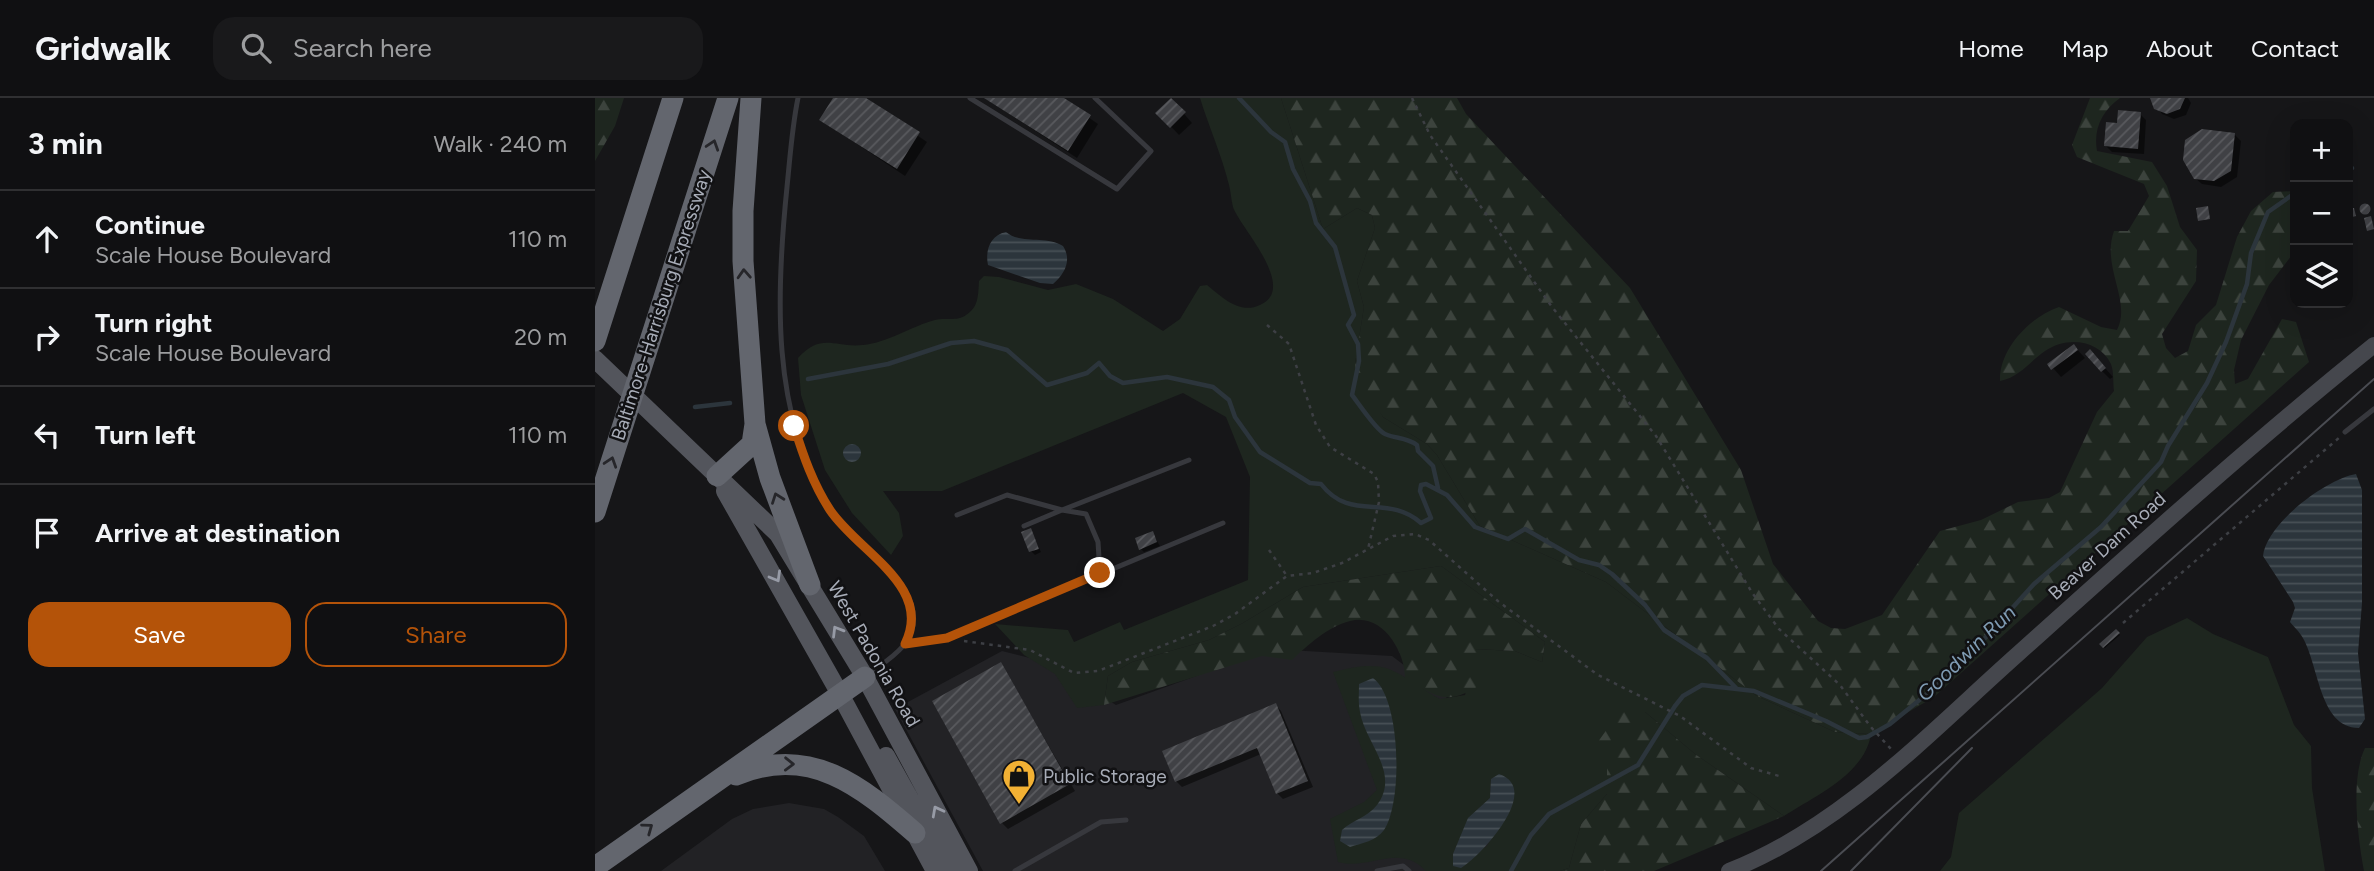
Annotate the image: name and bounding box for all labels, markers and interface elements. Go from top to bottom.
search box [213,17,703,80]
text: Gridwalk [35,29,171,68]
icon: search [237,29,275,67]
text: Search here [293,32,432,64]
text: Home [1958,34,2024,63]
text: Map [2062,34,2108,63]
text: About [2146,34,2213,63]
text: Contact [2251,34,2339,63]
map controls [2290,119,2353,308]
button: + [2290,119,2353,182]
text: 3 min [28,125,103,162]
text: Walk · 240 m [434,130,567,158]
one-way arrow [705,139,719,151]
street label: Baltimore-Harrisburg Expressway [606,167,716,443]
button: − [2290,182,2353,245]
text: Continue [95,209,205,241]
icon: ahead [28,220,66,258]
text: 110 m [508,225,567,253]
text: Scale House Boulevard [95,241,331,269]
button: layers [2290,245,2353,308]
one-way arrow [737,268,752,279]
text: Turn right [95,307,212,339]
icon: right [28,318,66,356]
text: 20 m [514,323,567,351]
text: Scale House Boulevard [95,339,331,367]
route start [778,410,809,441]
icon: left [28,416,66,454]
text: Turn left [95,419,196,451]
text: 110 m [508,421,567,449]
one-way arrow [603,456,617,469]
street label: Beaver Dam Road [2044,487,2170,605]
one-way arrow [772,492,786,504]
icon: arrive [28,514,66,552]
text: Arrive at destination [95,517,340,549]
route end [1084,557,1115,588]
one-way arrow [768,570,781,583]
street label: West Padonia Road [823,577,925,731]
water label: Goodwin Run [1911,600,2021,706]
button: Save [28,602,291,667]
button: Share [305,602,567,667]
one-way arrow [833,625,846,638]
one-way arrow [785,756,795,772]
shop icon: Public Storage [1000,757,1038,806]
place label: Public Storage [1043,765,1167,788]
one-way arrow [932,806,945,818]
one-way arrow [640,824,653,836]

